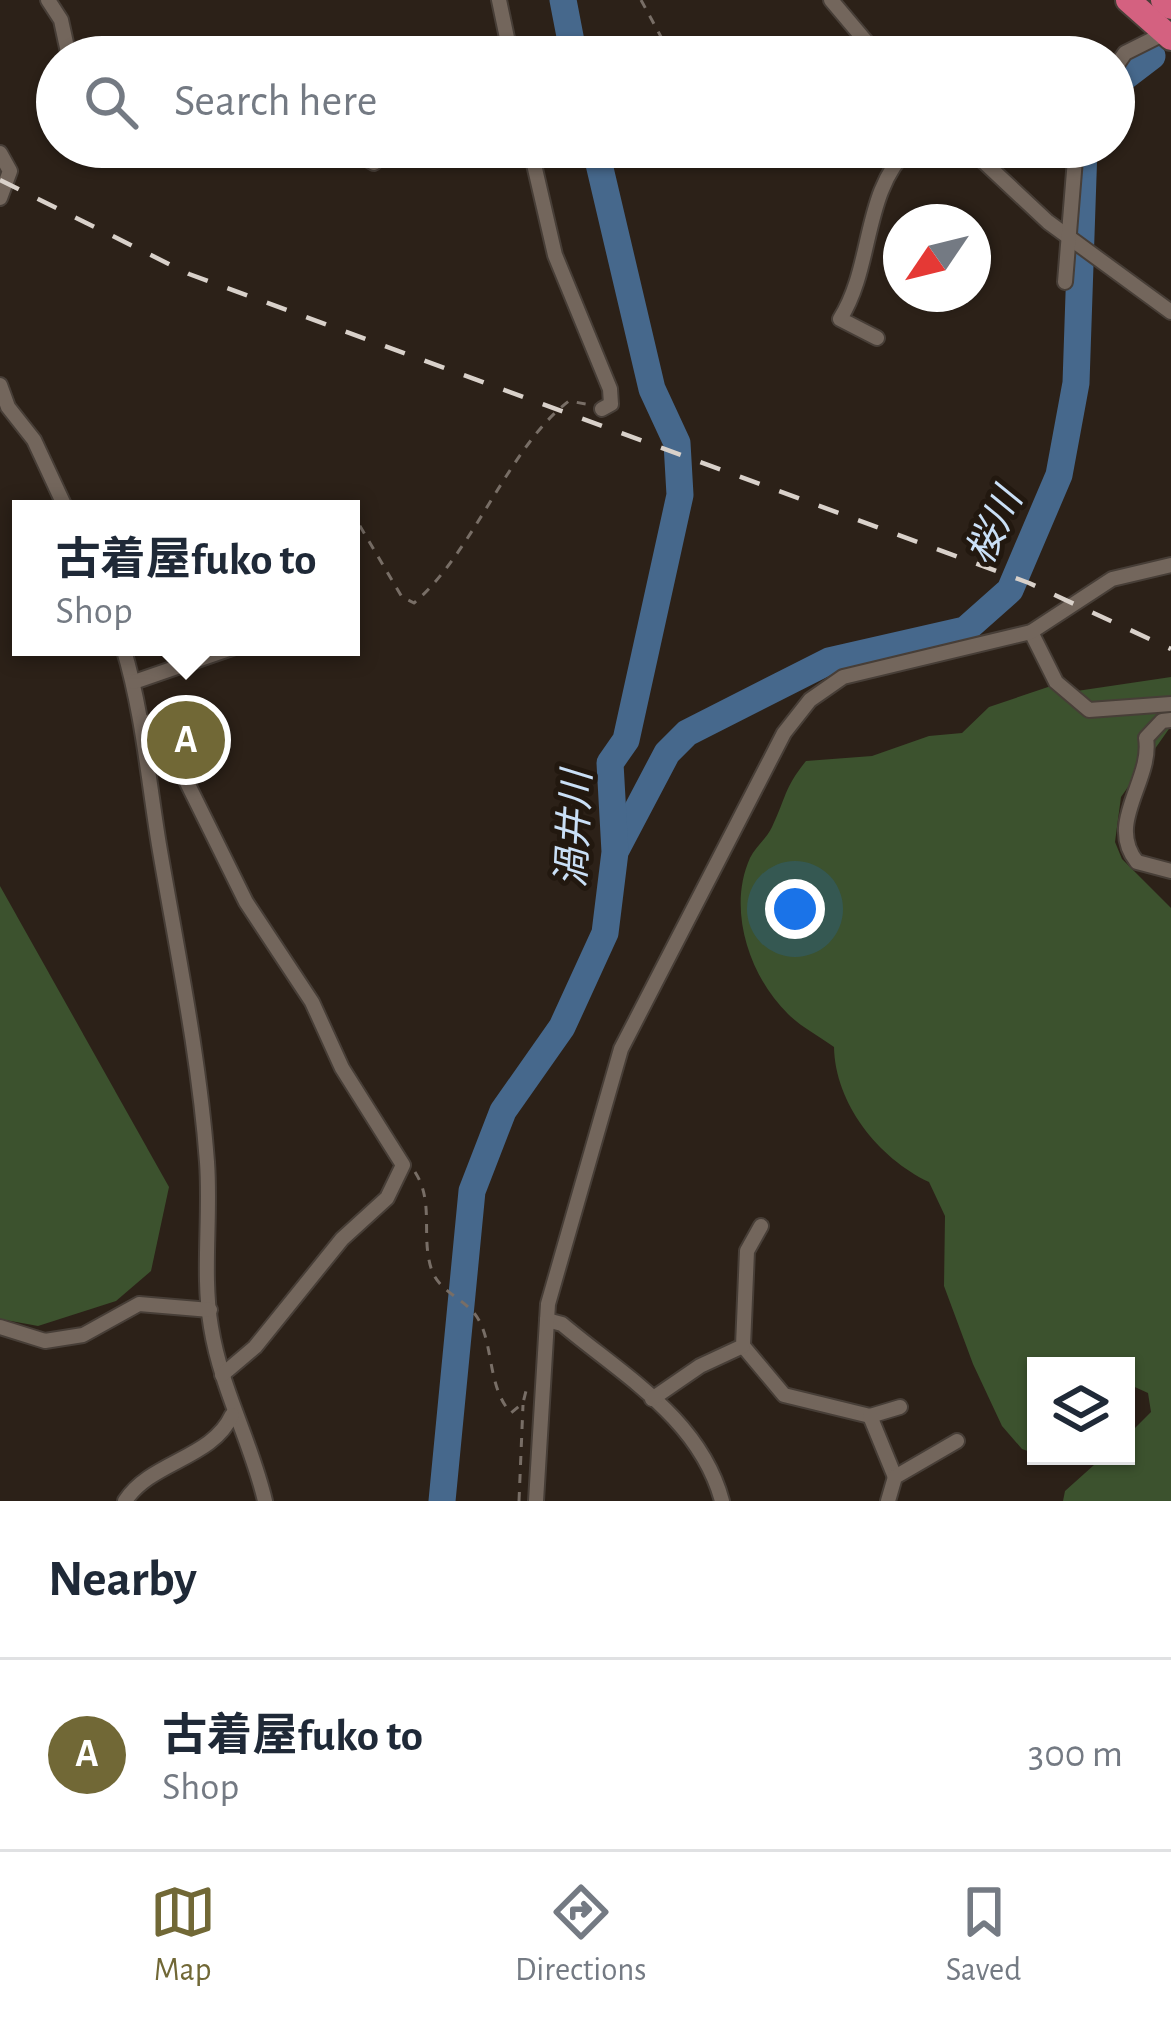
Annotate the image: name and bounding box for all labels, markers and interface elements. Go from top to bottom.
search box [36,36,1135,168]
icon: search [78,69,144,135]
text: Search here [174,79,377,124]
north arrow [883,204,991,312]
water label: 桜川 [959,479,1031,571]
popup [12,500,360,656]
text: 古着屋fuko to [55,538,317,583]
text: Shop [55,592,133,631]
pin: A [147,695,225,785]
water label: 渦井川 [551,766,598,889]
your location [765,879,825,939]
map controls [1027,1357,1135,1465]
button: layers [1027,1357,1135,1465]
text: Nearby [48,1554,197,1605]
text: 古着屋fuko to [162,1714,423,1759]
text: A [75,1735,99,1774]
text: 300 m [1028,1735,1123,1774]
text: Shop [162,1768,239,1807]
tab: Map [150,1879,216,1991]
tab: Directions [515,1879,646,1991]
tab: Saved [946,1879,1021,1991]

